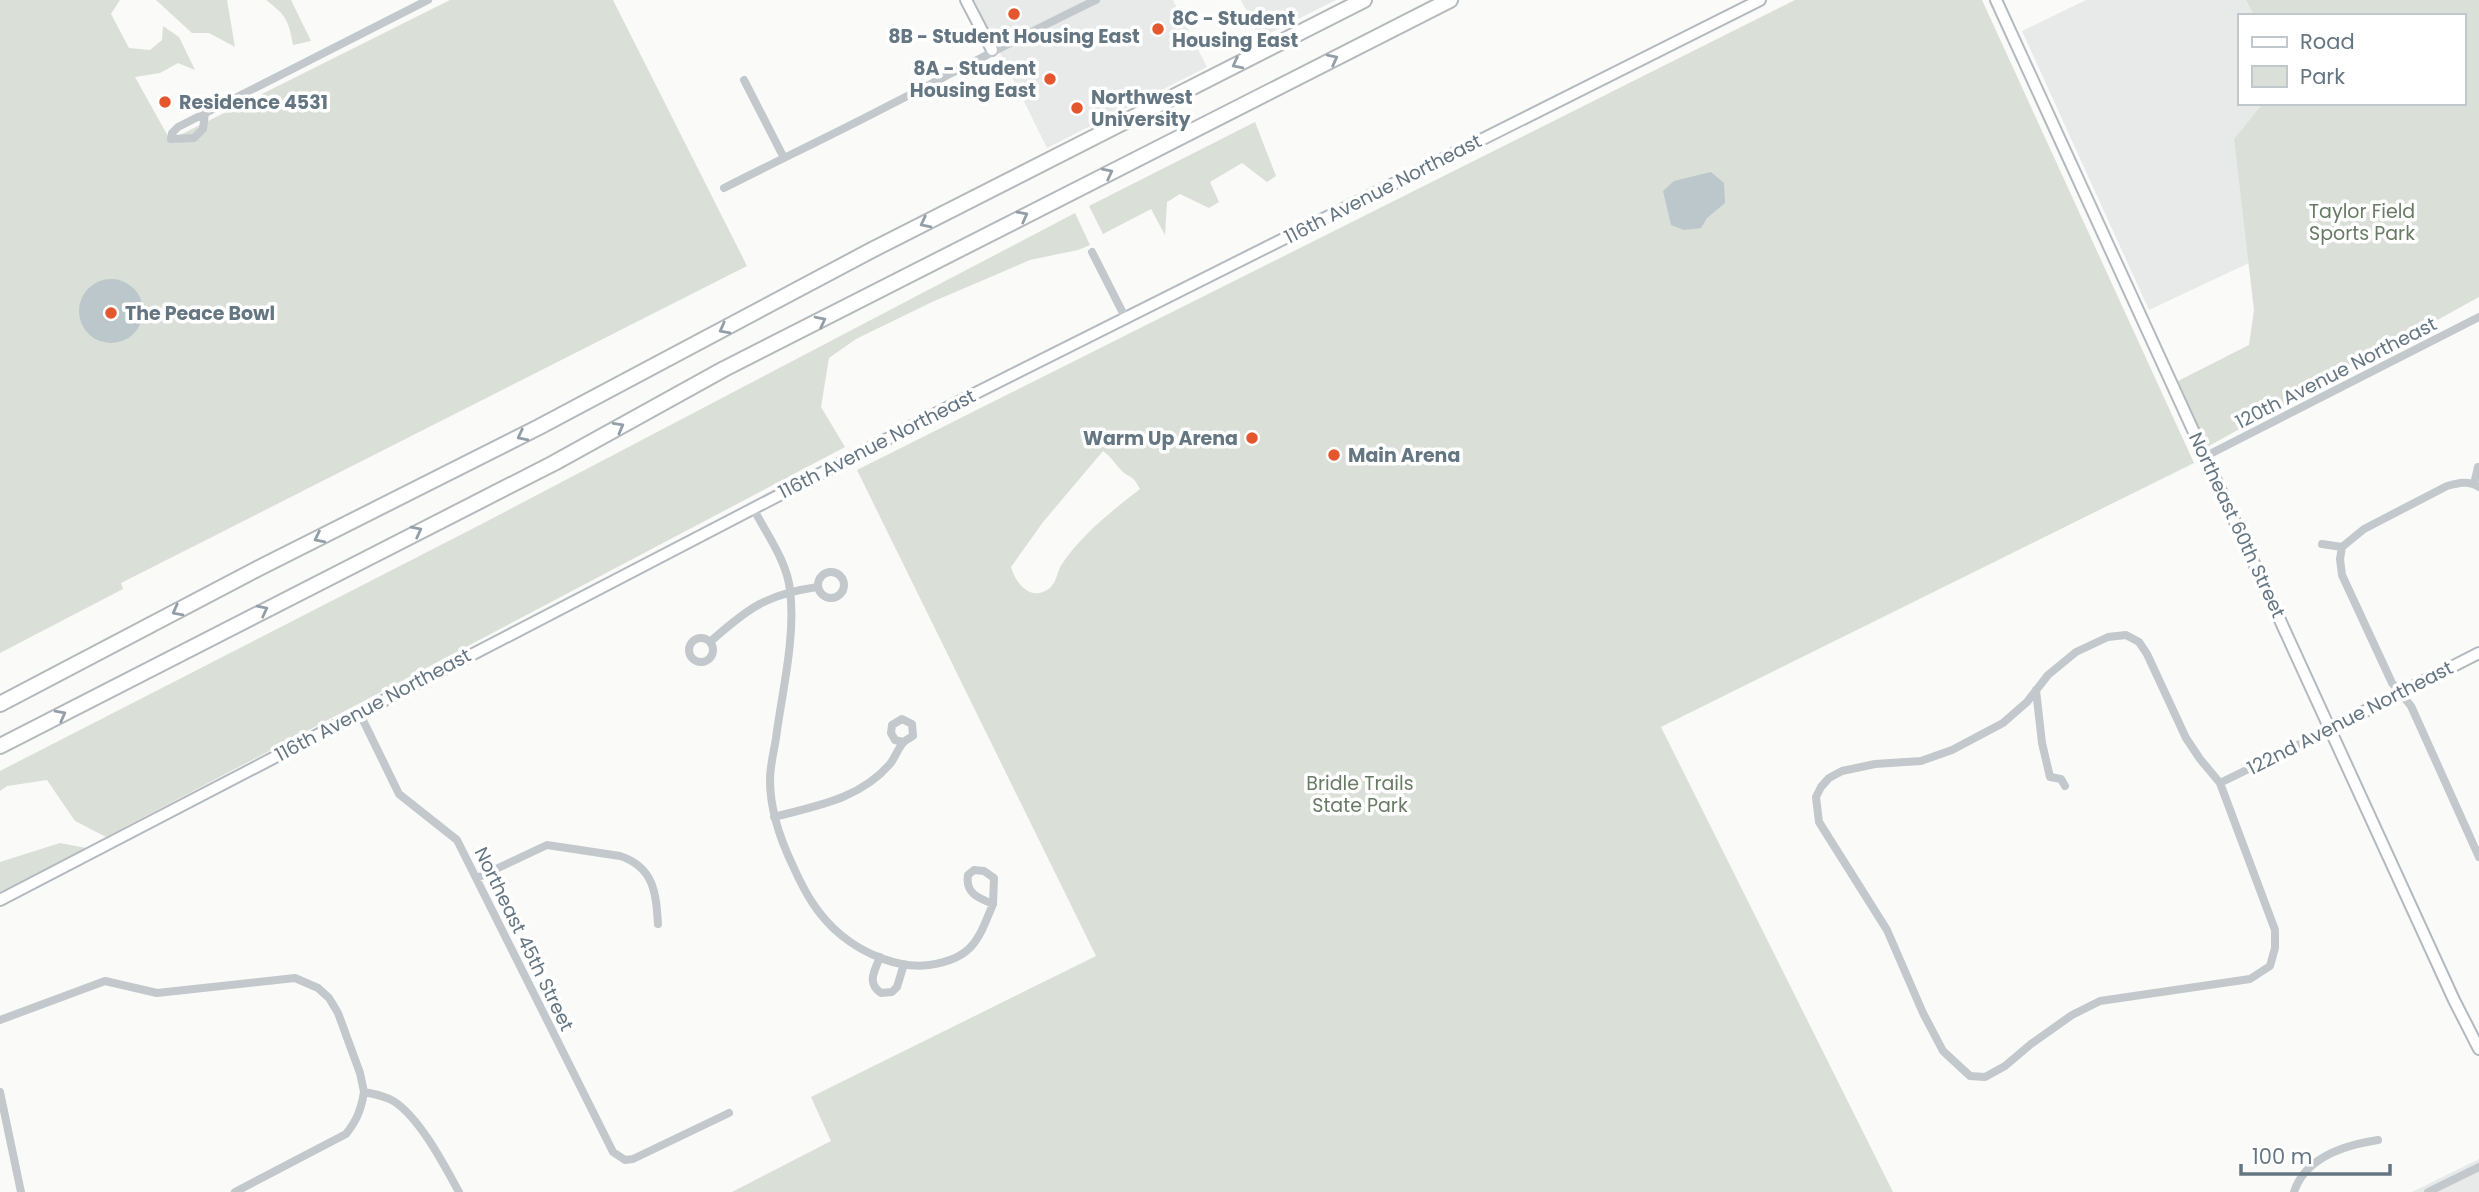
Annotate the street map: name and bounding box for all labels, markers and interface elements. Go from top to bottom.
place label: 8C - Student Housing East [1172,5,1299,54]
marker: 8B - Student Housing East [1006,6,1022,22]
legend [2238,14,2465,105]
marker: 8C - Student Housing East [1150,21,1166,37]
place label: 8B - Student Housing East [888,23,1140,50]
text: Road [2300,27,2355,56]
one-way arrow [1326,54,1338,68]
place label: 8A - Student Housing East [910,55,1036,104]
one-way arrow [1232,56,1244,69]
text: Park [2300,62,2345,91]
marker: 8A - Student Housing East [1042,71,1058,87]
place label: Northwest University [1091,84,1193,133]
place label: Residence 4531 [179,89,328,116]
marker: Residence 4531 [157,94,173,110]
marker: Northwest University [1069,100,1085,116]
street label: 116th Avenue Northeast [1280,127,1486,250]
one-way arrow [1101,167,1113,181]
park label: Taylor Field Sports Park [2309,198,2415,247]
one-way arrow [1016,211,1028,225]
one-way arrow [920,214,932,228]
place label: The Peace Bowl [125,300,275,327]
marker: The Peace Bowl [103,305,119,321]
street label: 120th Avenue Northeast [2231,310,2441,436]
one-way arrow [813,315,826,329]
one-way arrow [718,321,731,335]
street label: 116th Avenue Northeast [774,382,980,505]
one-way arrow [612,422,625,435]
place label: Warm Up Arena [1083,425,1238,452]
one-way arrow [517,427,529,441]
street label: Northeast 60th Street [2182,428,2292,622]
marker: Warm Up Arena [1244,430,1260,446]
place label: Main Arena [1348,442,1460,469]
marker: Main Arena [1326,447,1342,463]
one-way arrow [410,526,422,540]
one-way arrow [314,530,326,544]
one-way arrow [172,603,184,616]
one-way arrow [256,604,268,618]
street label: 116th Avenue Northeast [270,642,476,768]
street label: 122nd Avenue Northeast [2242,654,2458,782]
one-way arrow [54,709,66,723]
park label: Bridle Trails State Park [1306,770,1414,819]
street label: Northeast 45th Street [468,842,580,1036]
scale bar [2241,1132,2390,1176]
text: 100 m [2252,1142,2312,1171]

